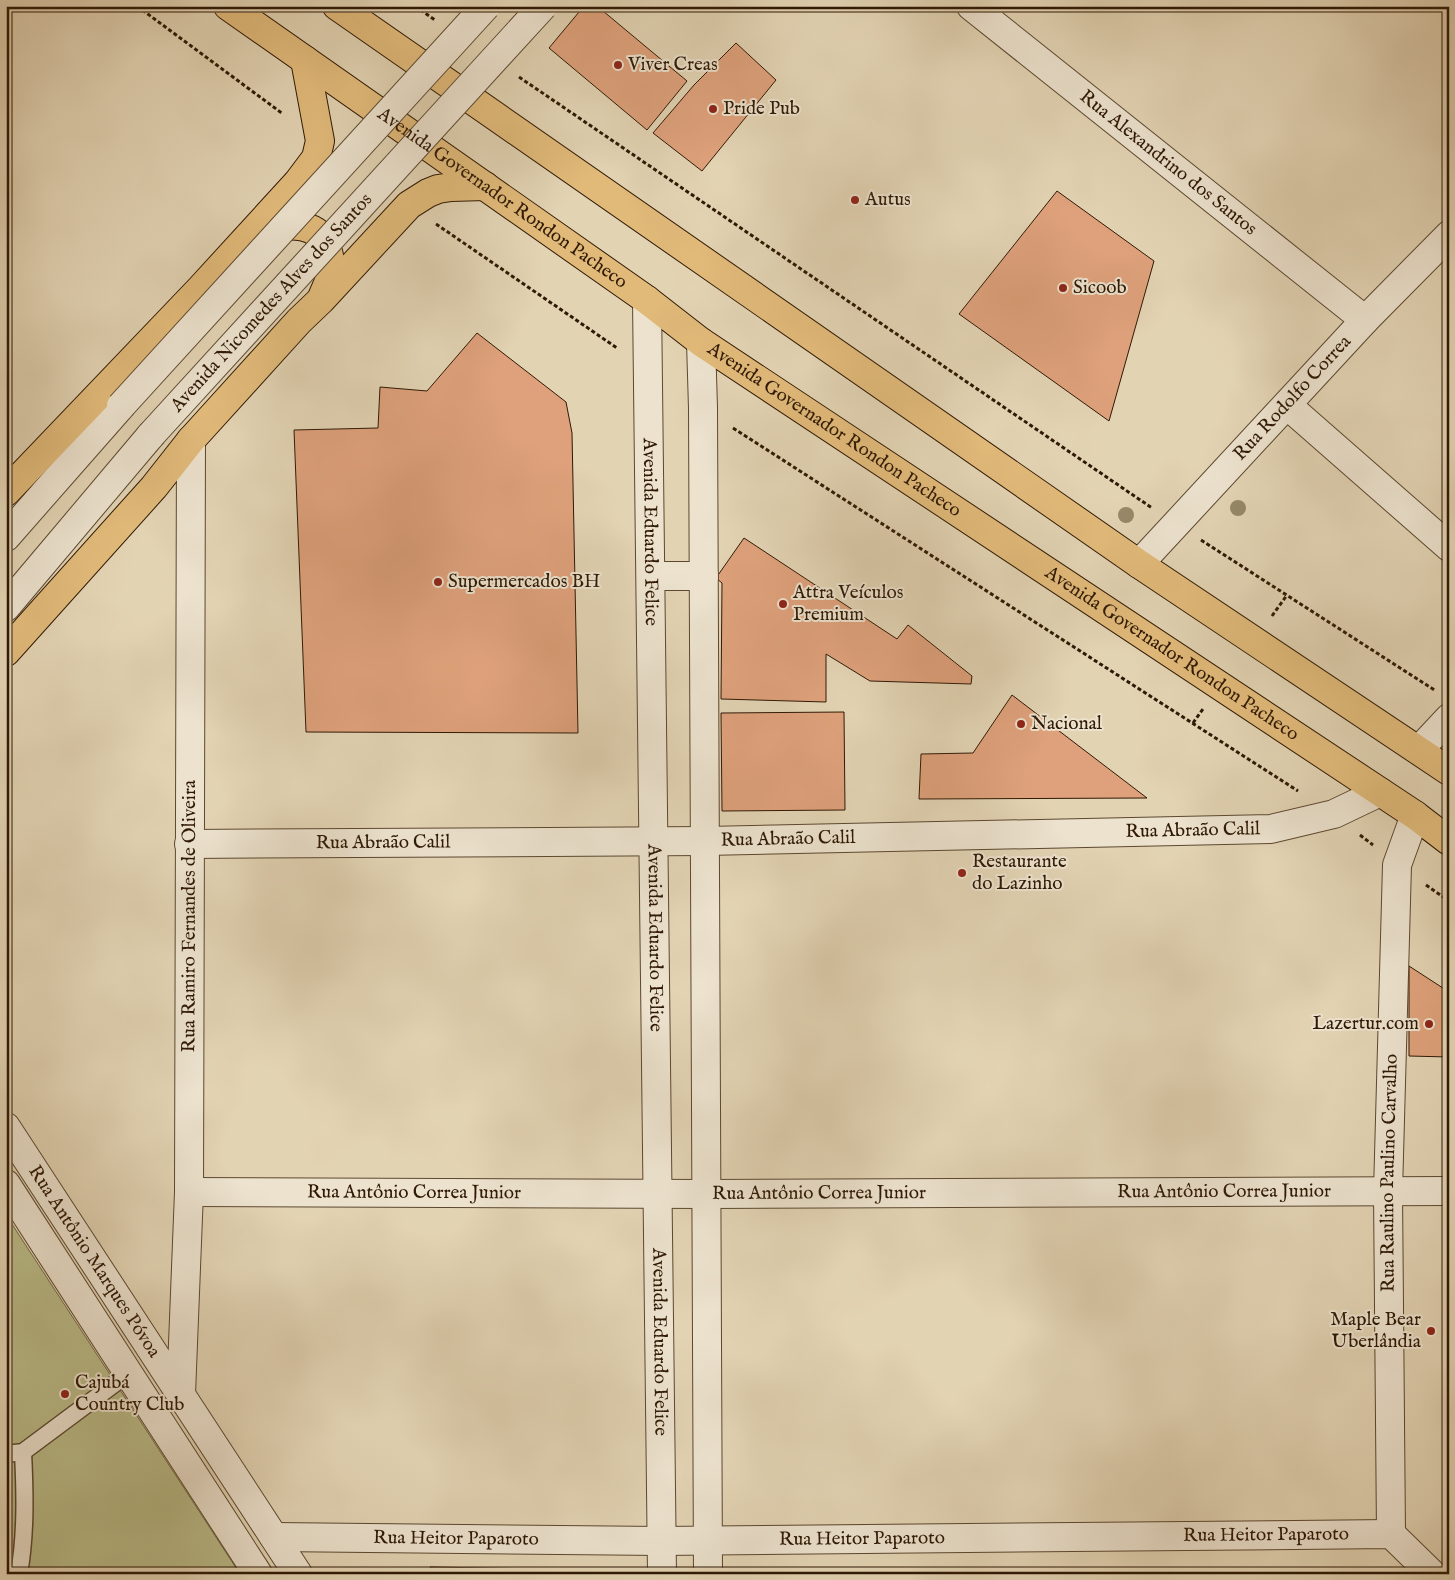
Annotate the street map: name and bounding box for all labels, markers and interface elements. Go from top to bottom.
place label: Viver Creas [627,53,718,77]
marker: Viver Creas [612,59,624,71]
street label: Rua Alexandrino dos Santos [1074,85,1262,241]
place label: Pride Pub [723,97,800,121]
street label: Avenida Governador Rondon Pacheco [372,102,632,294]
marker: Pride Pub [707,103,719,115]
street label: Avenida Nicomedes Alves dos Santos [165,188,378,418]
place label: Autus [864,188,911,212]
marker: Autus [849,194,861,206]
place label: Sicoob [1073,276,1127,300]
marker: Sicoob [1057,282,1069,294]
street label: Rua Rodolfo Correa [1229,330,1357,466]
street label: Avenida Governador Rondon Pacheco [702,337,966,523]
street label: Avenida Eduardo Felice [637,437,663,626]
street label: Avenida Governador Rondon Pacheco [1039,561,1303,747]
place label: Supermercados BH [448,570,600,594]
marker: Supermercados BH [432,576,444,588]
place label: Attra Veículos Premium [792,581,903,627]
marker: Attra Veículos Premium [777,598,789,610]
place label: Nacional [1031,712,1103,736]
marker: Nacional [1015,718,1027,730]
street label: Rua Ramiro Fernandes de Oliveira [177,779,202,1052]
street label: Rua Abraão Calil [1125,817,1261,844]
street label: Rua Abraão Calil [720,826,856,853]
street label: Rua Abraão Calil [316,830,451,855]
street label: Avenida Eduardo Felice [641,843,668,1032]
place label: Restaurante do Lazinho [972,850,1067,896]
marker: Restaurante do Lazinho [956,867,968,879]
place label: Lazertur.com [1312,1012,1419,1036]
marker: Lazertur.com [1423,1018,1435,1030]
street label: Rua Raulino Paulino Carvalho [1376,1053,1404,1292]
street label: Rua Antônio Marques Póvoa [22,1161,166,1363]
street label: Rua Antônio Correa Junior [1117,1179,1331,1204]
street label: Rua Antônio Correa Junior [307,1180,521,1205]
street label: Rua Antônio Correa Junior [712,1181,926,1206]
street label: Avenida Eduardo Felice [646,1247,672,1436]
place label: Maple Bear Uberlândia [1330,1308,1422,1354]
marker: Maple Bear Uberlândia [1425,1325,1437,1337]
place label: Cajubá Country Club [75,1371,184,1417]
marker: Cajubá Country Club [59,1388,71,1400]
street label: Rua Heitor Paparoto [1183,1522,1349,1548]
street label: Rua Heitor Paparoto [373,1526,539,1552]
street label: Rua Heitor Paparoto [779,1526,945,1552]

